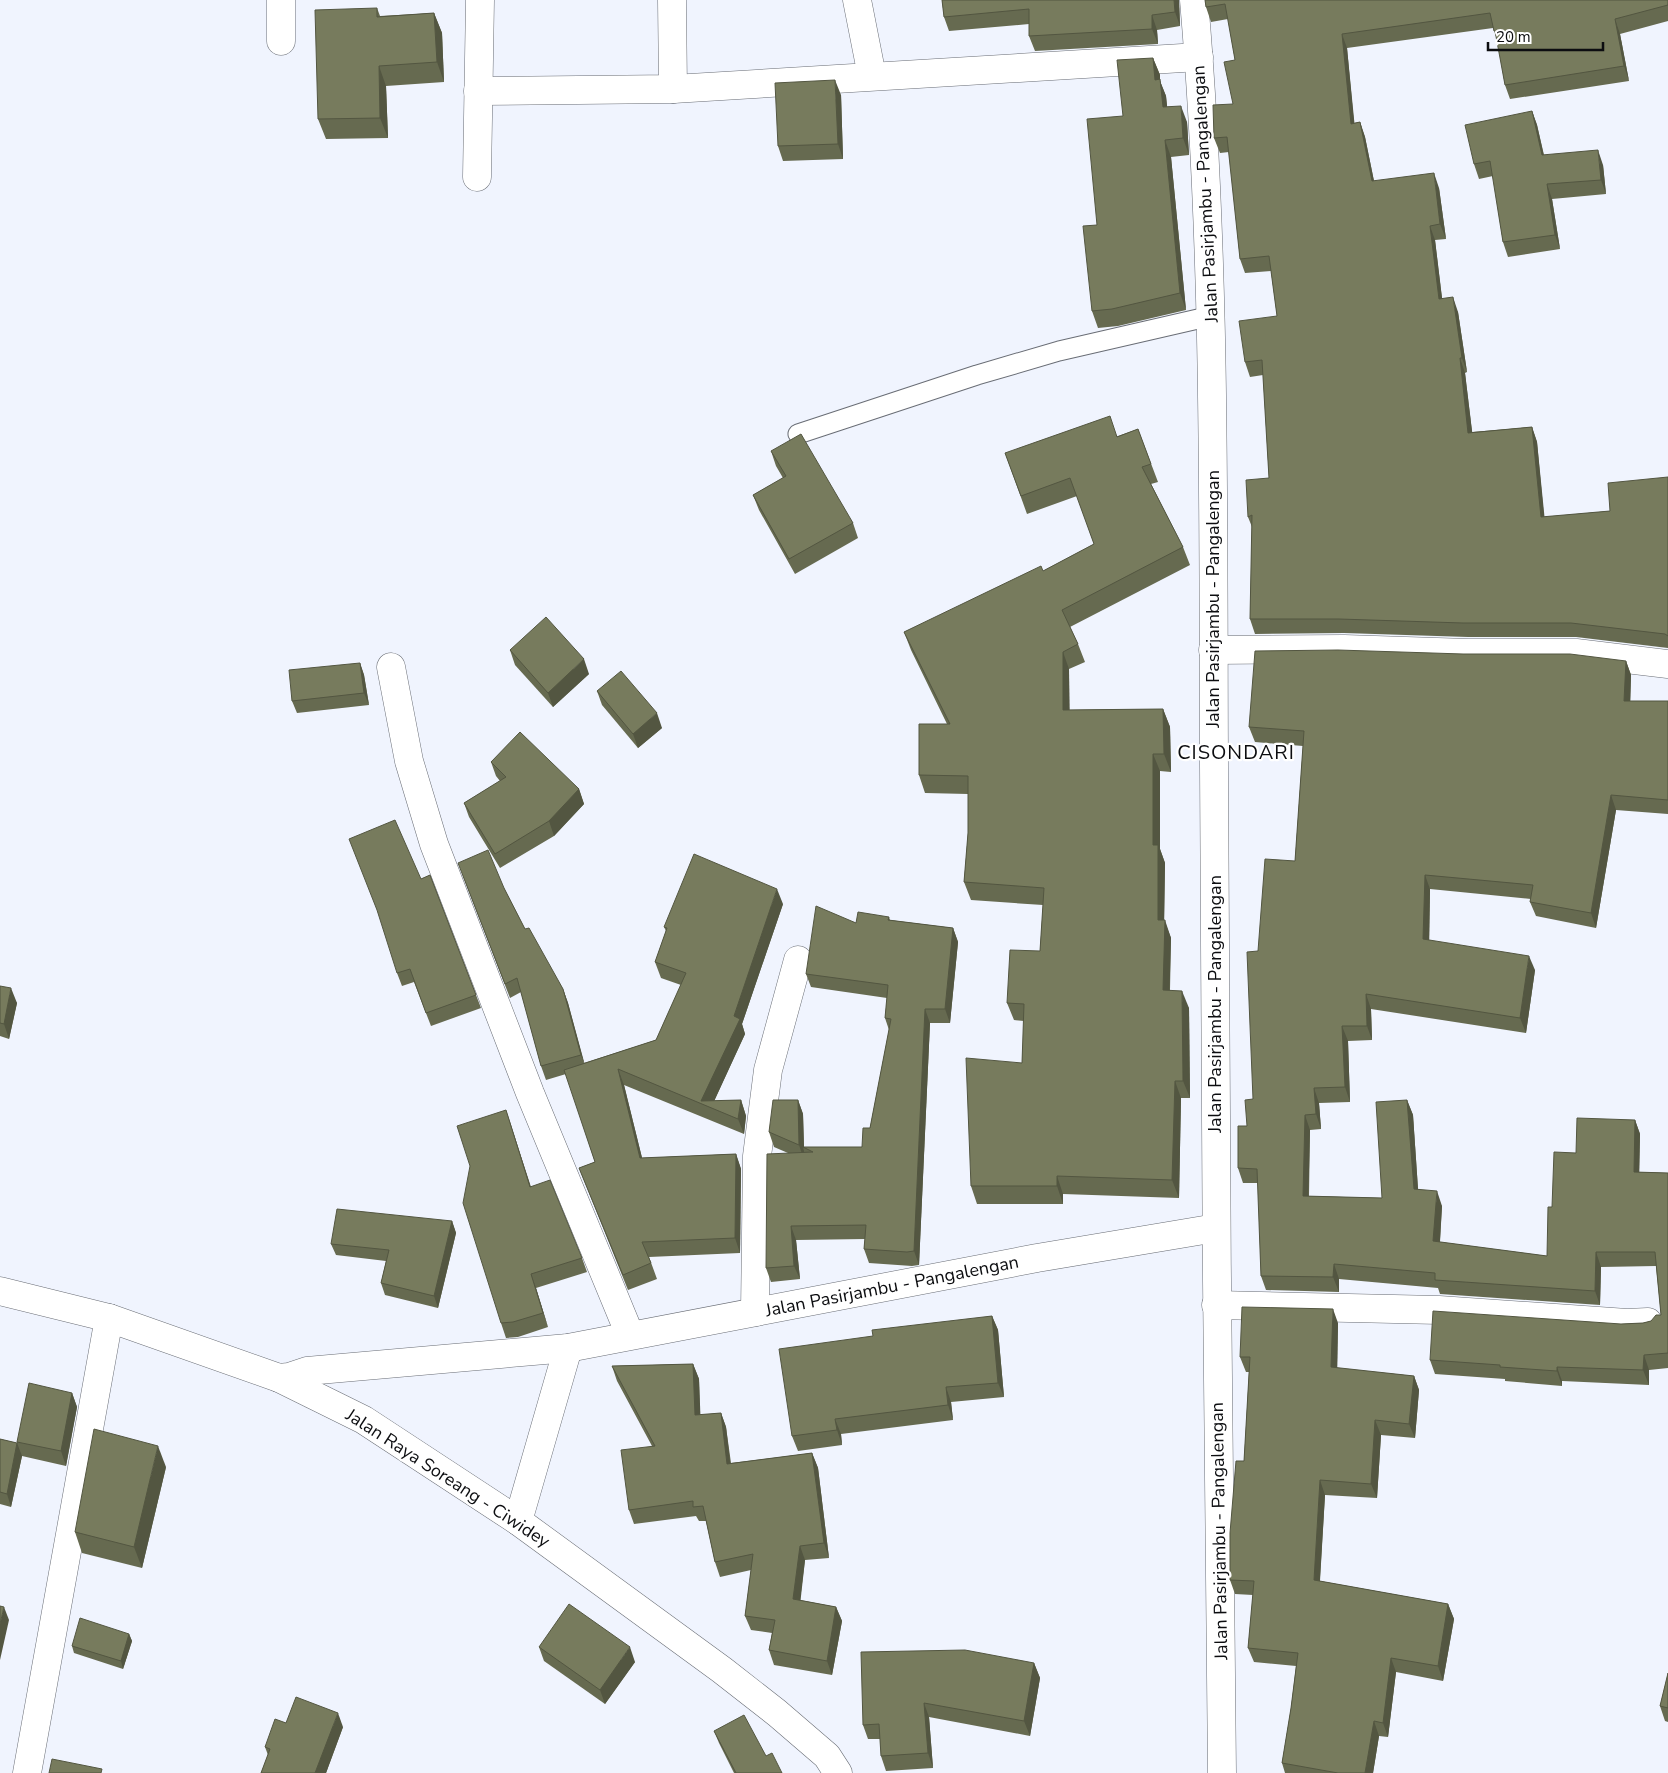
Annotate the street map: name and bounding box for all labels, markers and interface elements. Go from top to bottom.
scale bar [1488,20,1603,52]
text: 20 m [1496,27,1531,47]
street label: Jalan Pasirjambu - Pangalengan [1186,65,1224,324]
street label: Jalan Pasirjambu - Pangalengan [1201,470,1225,729]
district label: CISONDARI [1177,739,1295,766]
street label: Jalan Pasirjambu - Pangalengan [1203,875,1227,1134]
street label: Jalan Pasirjambu - Pangalengan [762,1250,1021,1323]
street label: Jalan Raya Soreang - Ciwidey [340,1402,555,1553]
street label: Jalan Pasirjambu - Pangalengan [1205,1402,1233,1661]

